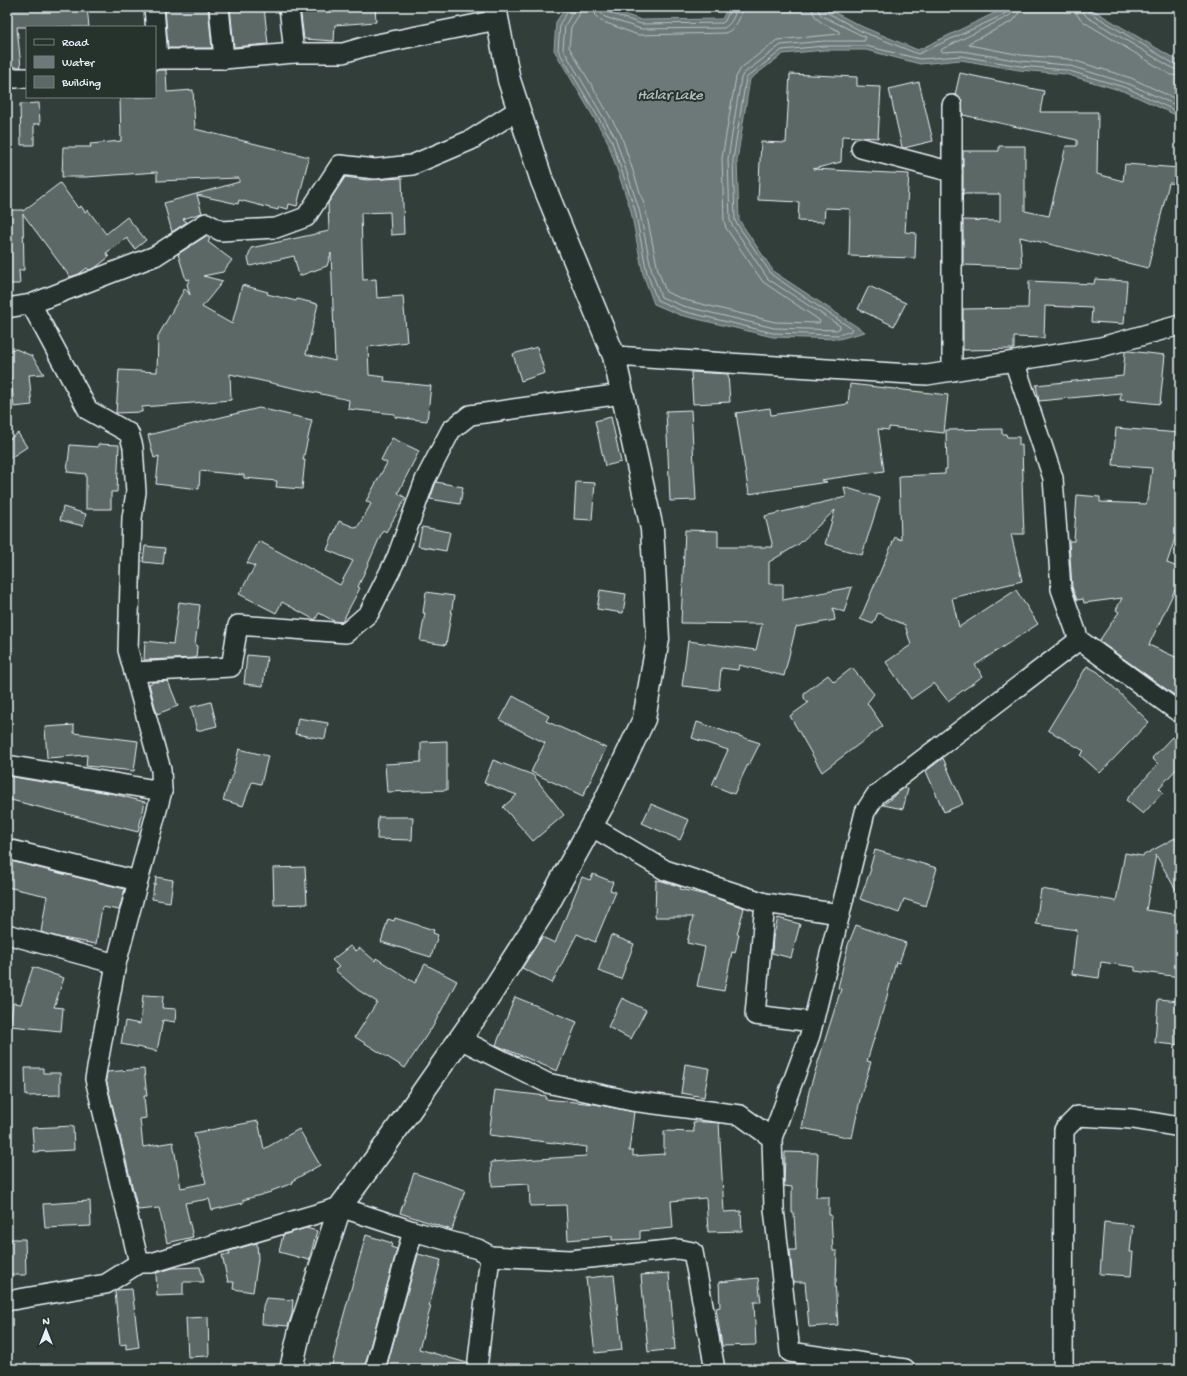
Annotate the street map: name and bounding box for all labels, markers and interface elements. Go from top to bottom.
legend [26,26,156,98]
text: Road [62,37,89,51]
text: Water [62,57,96,71]
text: Building [61,77,101,91]
water label: Halar Lake [637,87,704,105]
north arrow [26,1310,66,1350]
text: N [42,1316,50,1328]

